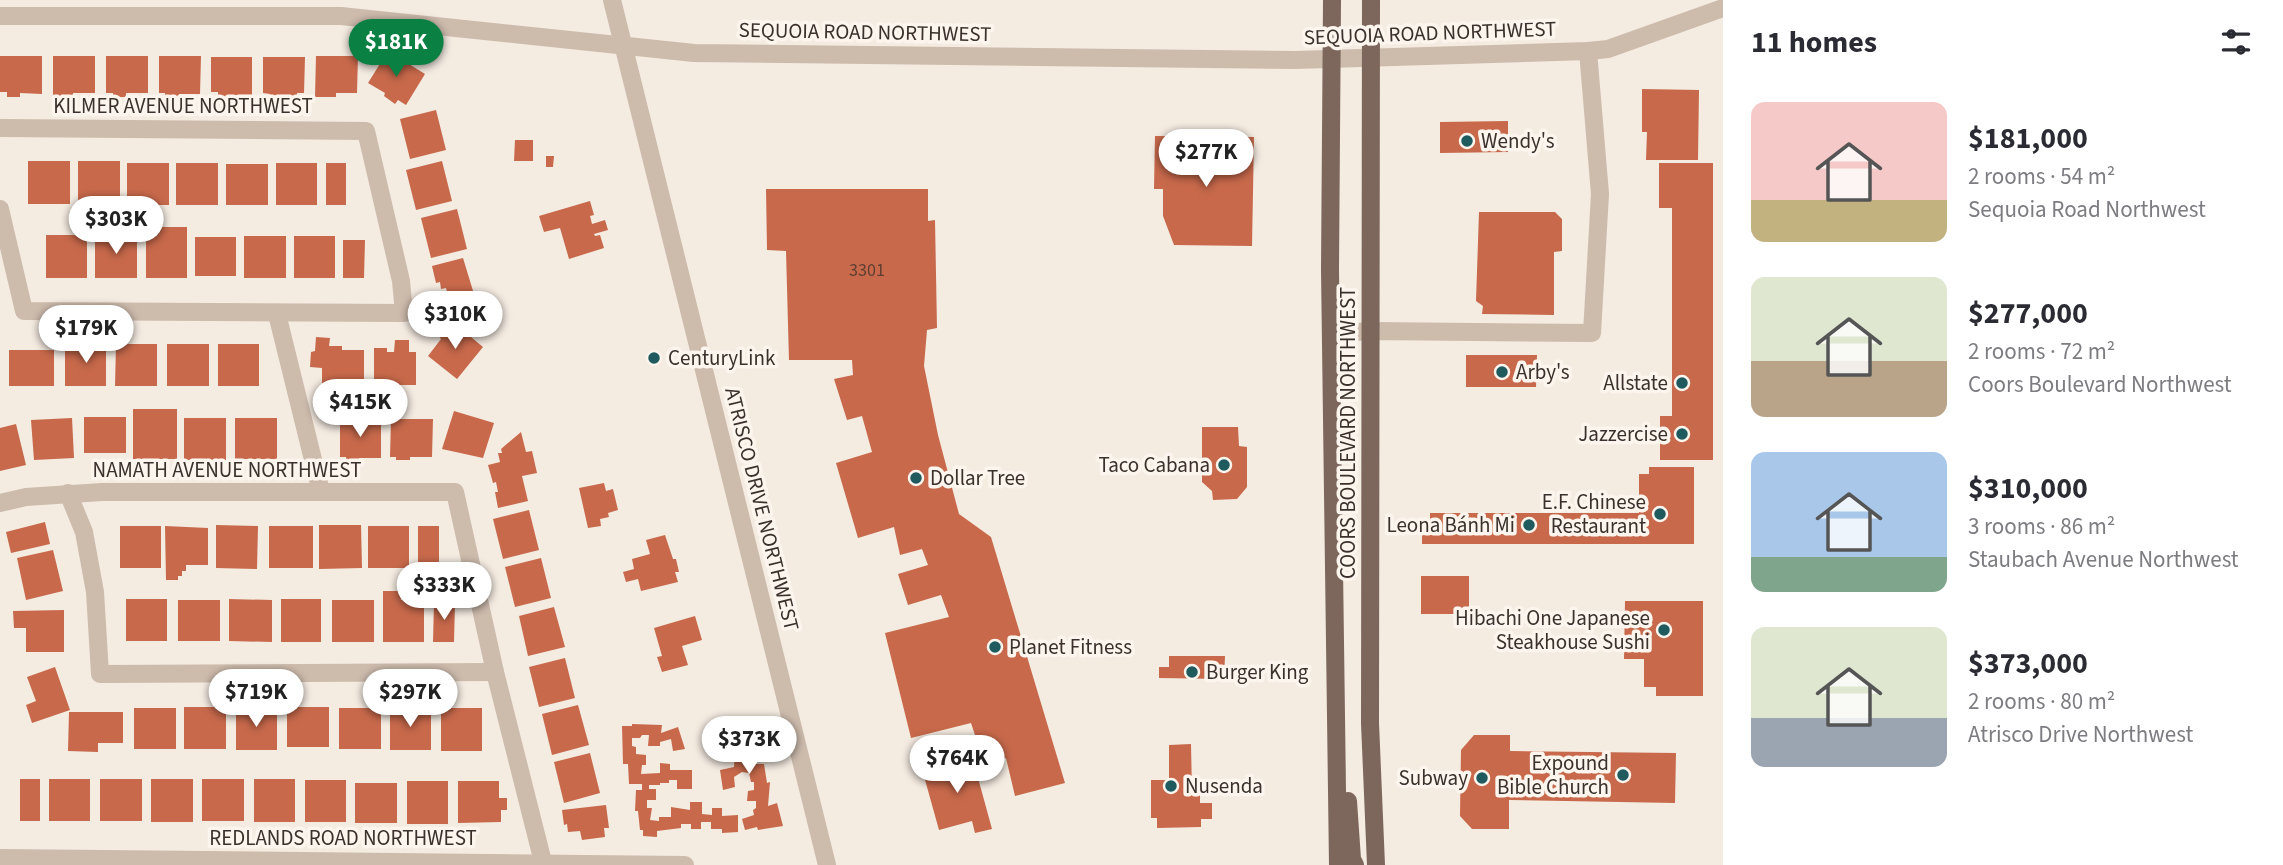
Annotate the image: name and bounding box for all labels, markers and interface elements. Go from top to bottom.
street label: SEQUOIA ROAD NORTHWEST [1303,14,1557,52]
street label: SEQUOIA ROAD NORTHWEST [738,15,992,49]
pin: $181K [347,20,445,79]
text: 11 homes [1751,21,1877,64]
icon: filters [2217,23,2255,61]
text: $181K [365,25,427,58]
street label: KILMER AVENUE NORTHWEST [53,91,313,121]
text: $181,000 [1968,117,2088,160]
place label: Wendy's [1481,126,1555,156]
pin: $277K [1157,130,1255,189]
icon: home [1807,130,1891,214]
marker: Wendy's [1459,133,1475,149]
text: $277K [1175,135,1237,168]
text: 2 rooms · 54 m² [1968,160,2115,193]
text: Sequoia Road Northwest [1968,193,2206,226]
pin: $303K [67,196,165,256]
text: $303K [85,202,147,235]
house number: 3301 [849,258,885,283]
street label: COORS BOULEVARD NORTHWEST [1333,287,1363,579]
pin: $310K [406,292,504,351]
text: $277,000 [1968,292,2088,335]
text: $310K [424,297,486,330]
icon: home [1807,305,1891,389]
pin: $179K [37,306,135,365]
text: $179K [55,311,117,344]
text: 2 rooms · 72 m² [1968,335,2115,368]
place label: CenturyLink [668,343,776,373]
marker: CenturyLink [646,350,662,366]
place label: Arby's [1516,357,1570,387]
marker: Arby's [1494,364,1510,380]
place label: Allstate [1603,368,1668,398]
text: Coors Boulevard Northwest [1968,368,2232,401]
marker: Allstate [1674,375,1690,391]
pin: $415K [311,380,409,439]
street label: ATRISCO DRIVE NORTHWEST [717,384,807,634]
text: $415K [329,385,391,418]
place label: Jazzercise [1578,419,1668,449]
marker: Jazzercise [1674,426,1690,442]
place label: Taco Cabana [1098,450,1210,480]
street label: NAMATH AVENUE NORTHWEST [93,455,361,485]
marker: Taco Cabana [1216,457,1232,473]
place label: Dollar Tree [930,463,1025,493]
text: $310,000 [1968,467,2088,510]
marker: Dollar Tree [908,470,924,486]
icon: home [1807,480,1891,564]
place label: E.F. Chinese Restaurant [1542,487,1646,541]
marker: E.F. Chinese Restaurant [1652,506,1668,522]
place label: Leona Bánh Mi [1386,510,1515,540]
text: 3 rooms · 86 m² [1968,510,2115,543]
marker: Leona Bánh Mi [1521,517,1537,533]
text: Staubach Avenue Northwest [1968,543,2239,576]
pin: $333K [395,562,493,622]
text: $333K [413,568,475,601]
place label: Hibachi One Japanese Steakhouse Sushi [1455,603,1650,657]
marker: Hibachi One Japanese Steakhouse Sushi [1656,622,1672,638]
place label: Planet Fitness [1009,632,1132,662]
marker: Planet Fitness [987,639,1003,655]
text: $373,000 [1968,642,2088,685]
icon: home [1807,655,1891,739]
place label: Burger King [1206,657,1309,687]
marker: Burger King [1184,664,1200,680]
pin: $719K [207,670,305,729]
pin: $297K [361,670,459,729]
text: $719K [225,675,287,708]
text: $297K [379,675,441,708]
text: 2 rooms · 80 m² [1968,685,2115,718]
pin: $373K [700,716,798,776]
text: Atrisco Drive Northwest [1968,718,2193,751]
text: $373K [718,722,780,755]
pin: $764K [908,736,1006,795]
text: $764K [926,741,988,774]
place label: Expound Bible Church [1497,748,1609,802]
place label: Subway [1399,763,1468,793]
marker: Expound Bible Church [1615,767,1631,783]
marker: Subway [1474,770,1490,786]
place label: Nusenda [1185,771,1263,801]
marker: Nusenda [1163,778,1179,794]
street label: REDLANDS ROAD NORTHWEST [209,823,477,853]

